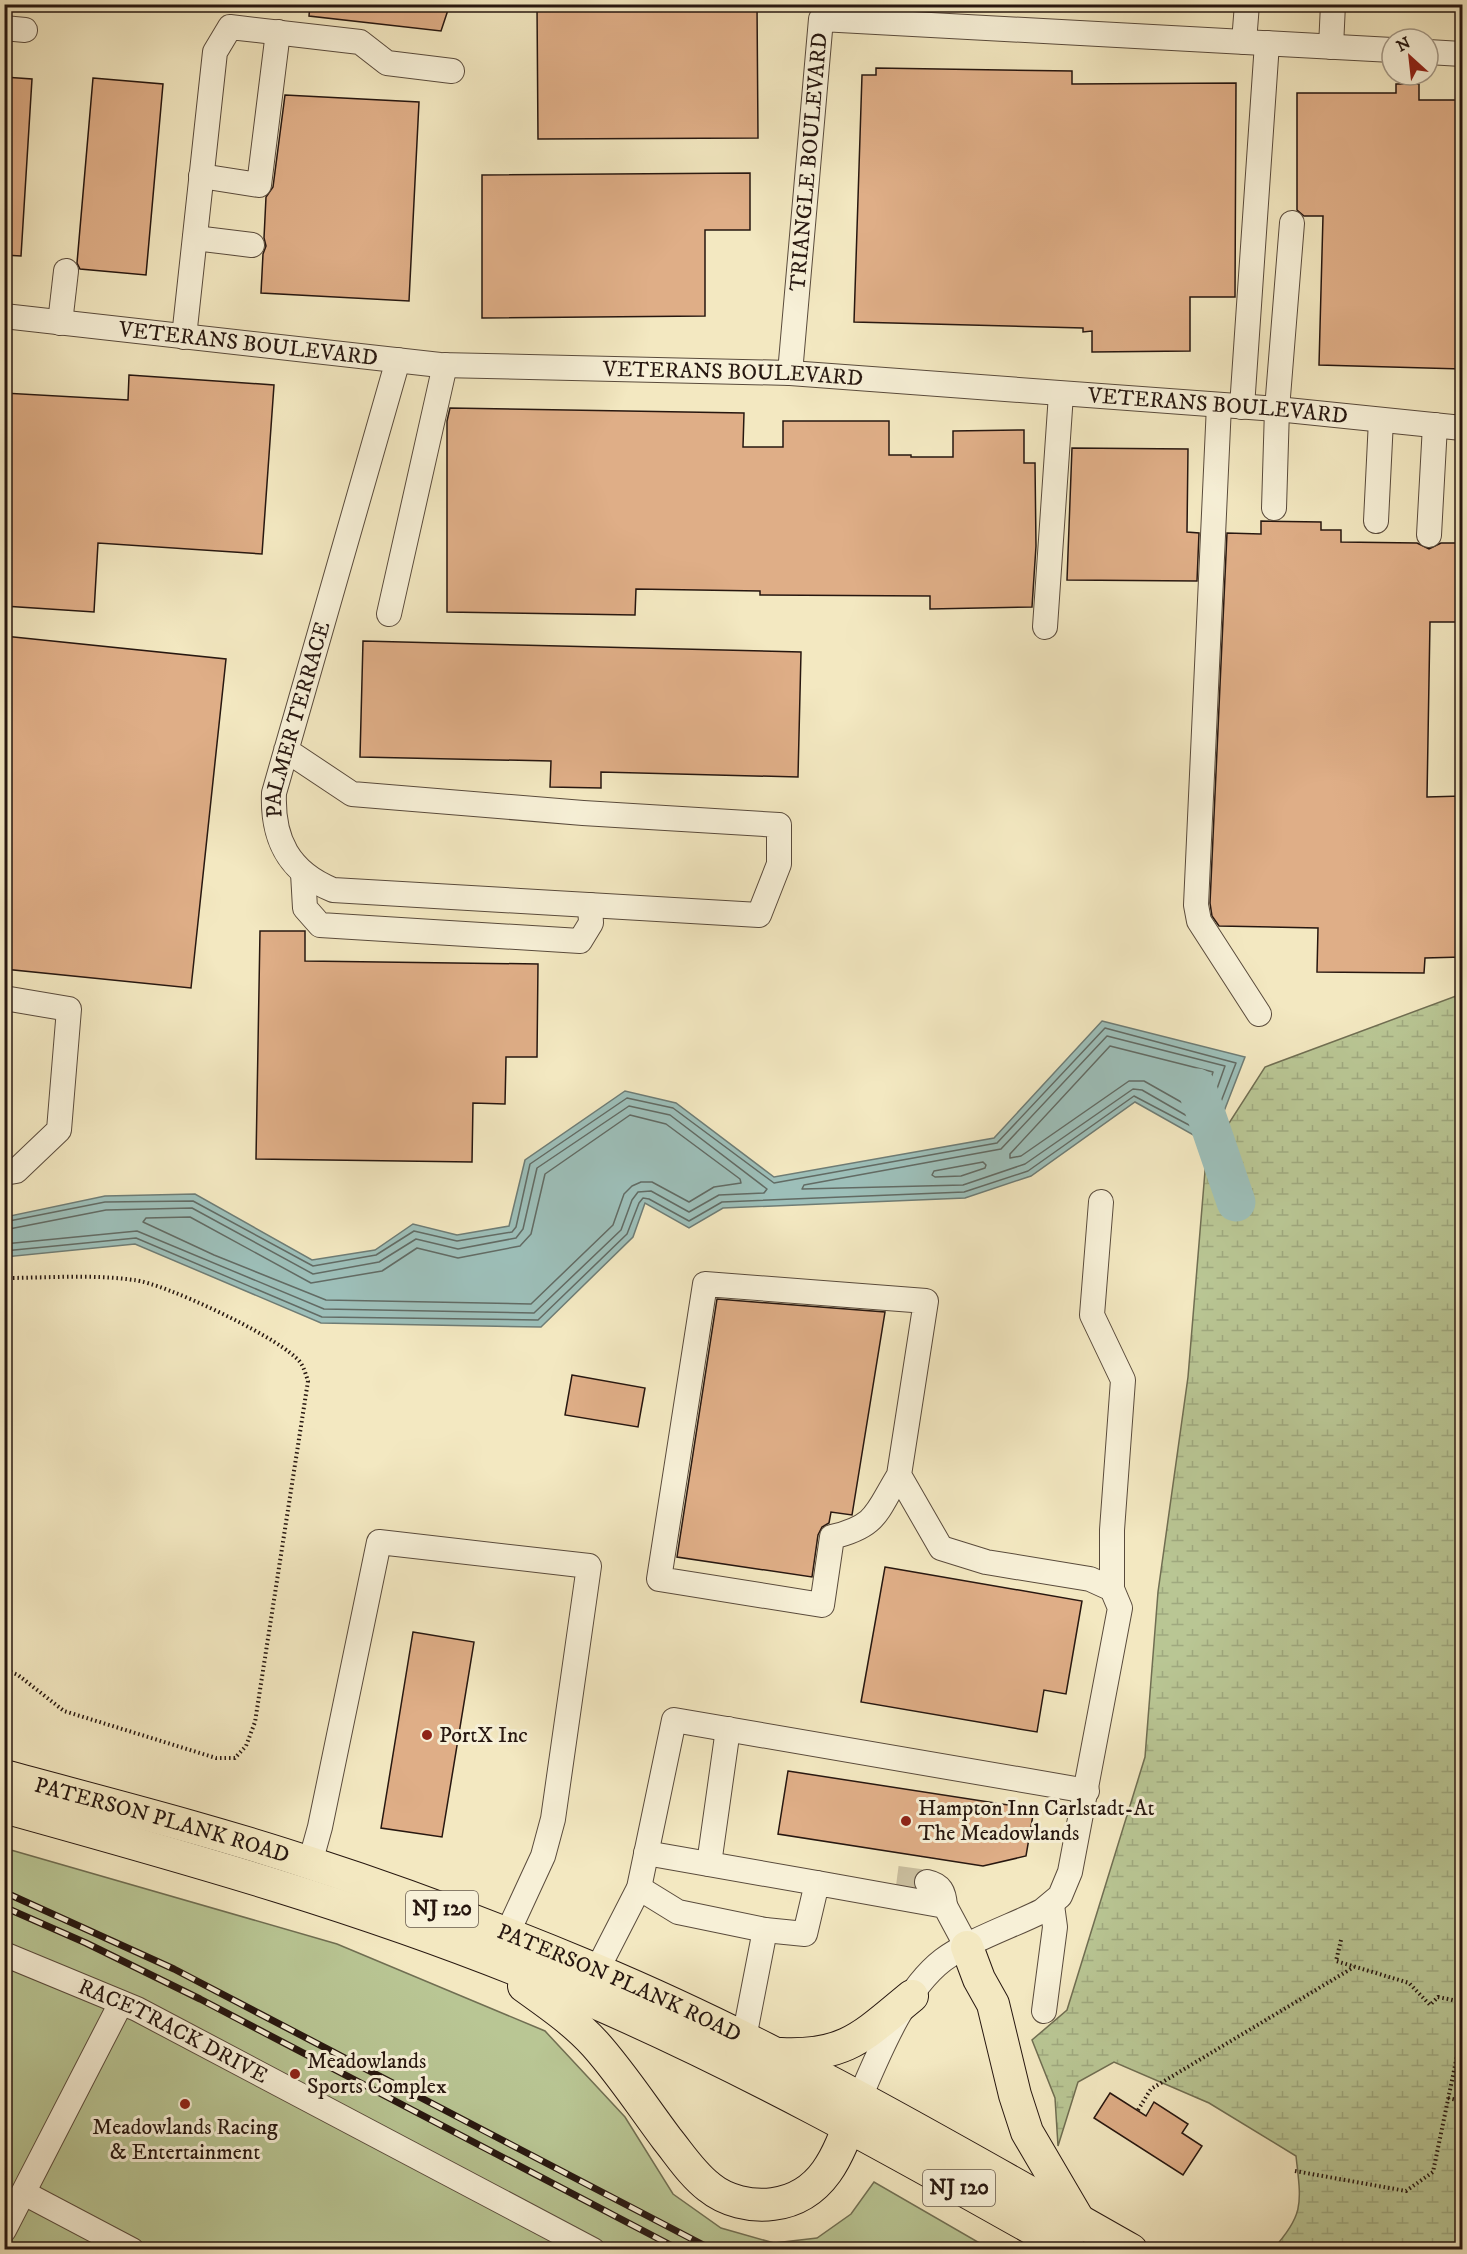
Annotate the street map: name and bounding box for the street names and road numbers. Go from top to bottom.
street label: TRIANGLE BOULEVARD [784,31,833,292]
street label: VETERANS BOULEVARD [116,315,379,371]
street label: VETERANS BOULEVARD [602,355,864,392]
street label: VETERANS BOULEVARD [1086,381,1349,430]
street label: PALMER TERRACE [260,618,336,819]
street label: PATERSON PLANK ROAD [31,1771,293,1869]
road number: NJ 120 [406,1891,478,1927]
street label: PATERSON PLANK ROAD [493,1918,746,2048]
street label: RACETRACK DRIVE [75,1973,272,2089]
road number: NJ 120 [923,2170,995,2206]

